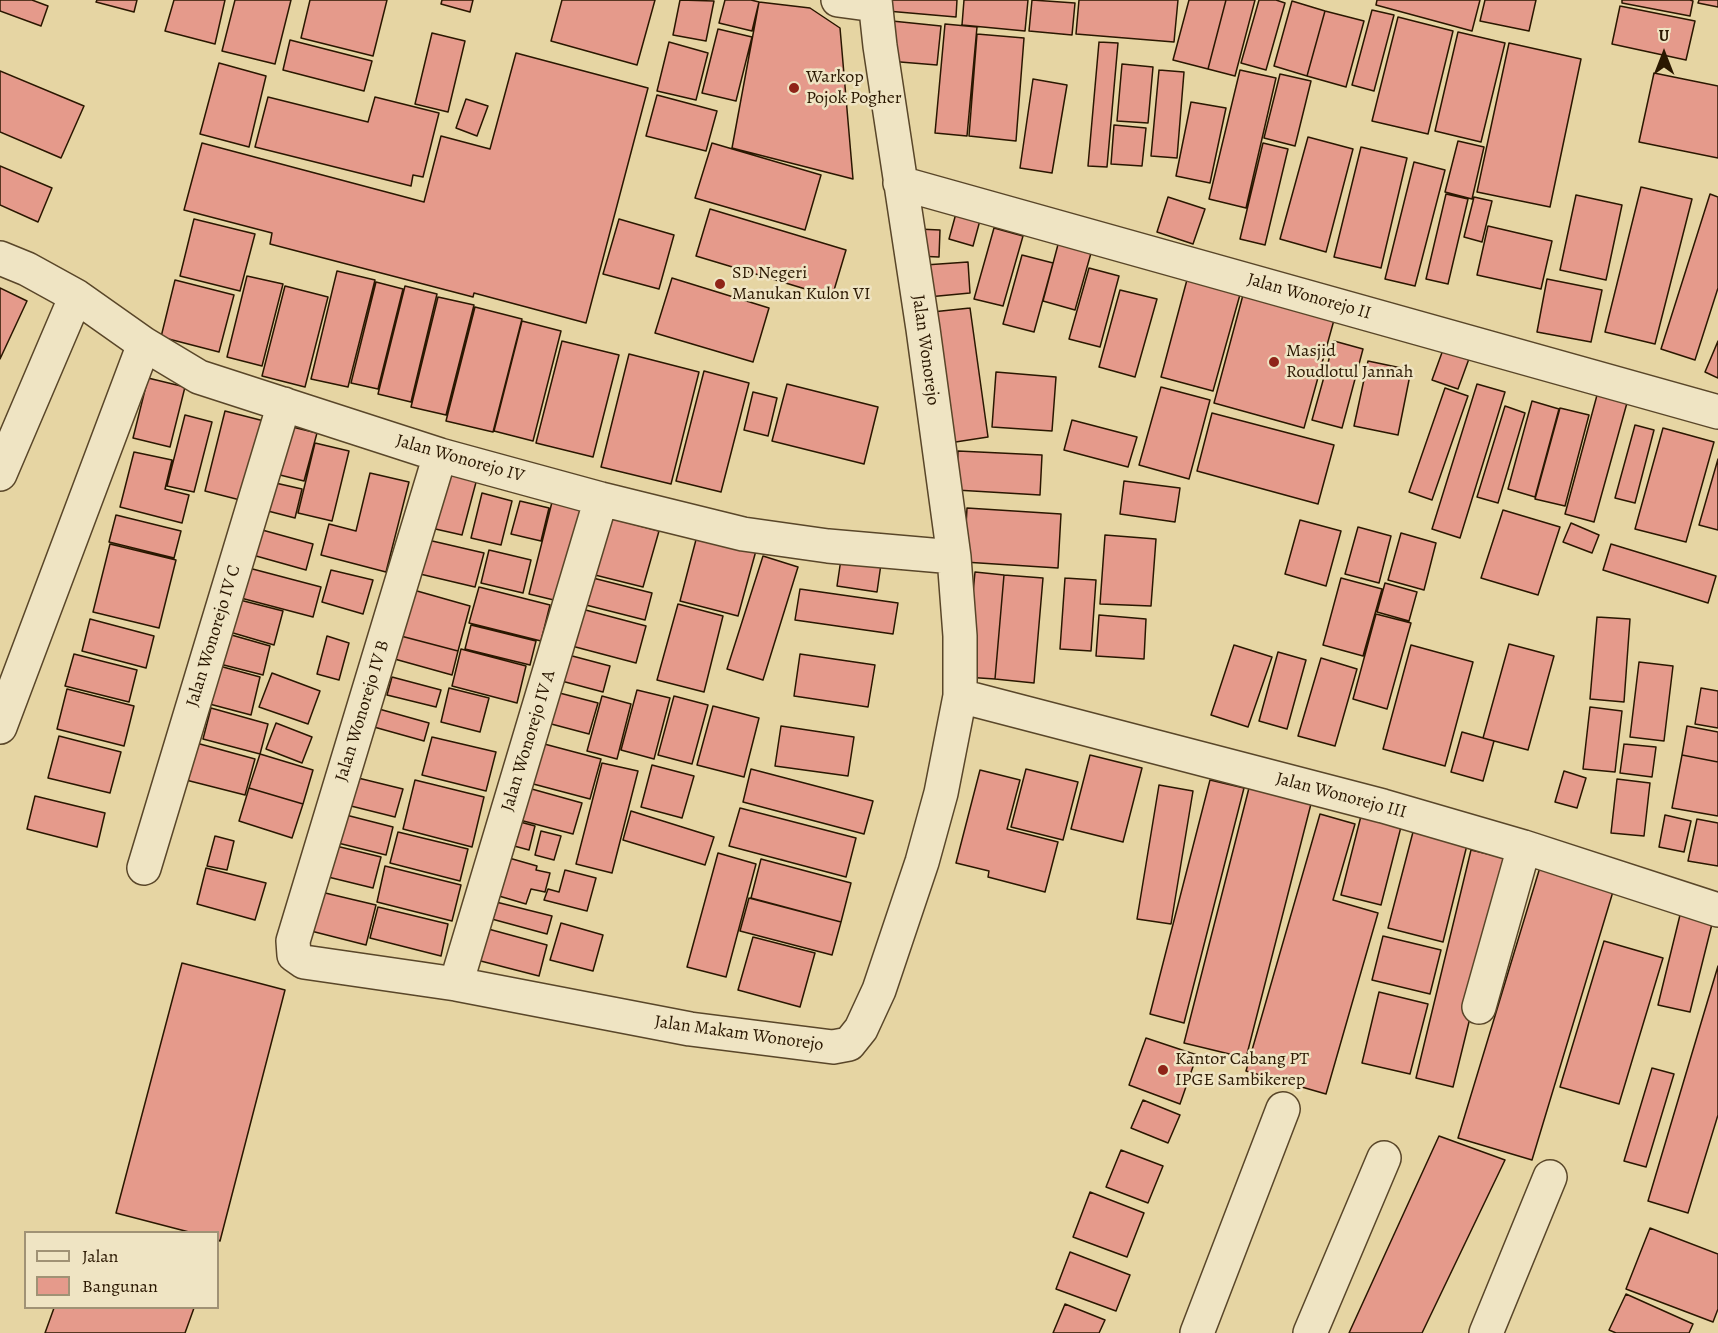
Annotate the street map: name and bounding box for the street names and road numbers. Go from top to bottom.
street label: Jalan Wonorejo II [1245,269,1373,325]
street label: Jalan Wonorejo [907,293,943,407]
street label: Jalan Wonorejo IV [393,430,527,488]
street label: Jalan Wonorejo IV C [182,562,246,710]
street label: Jalan Wonorejo IV B [331,638,395,784]
street label: Jalan Wonorejo IV A [497,668,561,814]
street label: Jalan Wonorejo III [1273,768,1409,824]
street label: Jalan Makam Wonorejo [653,1011,825,1057]

